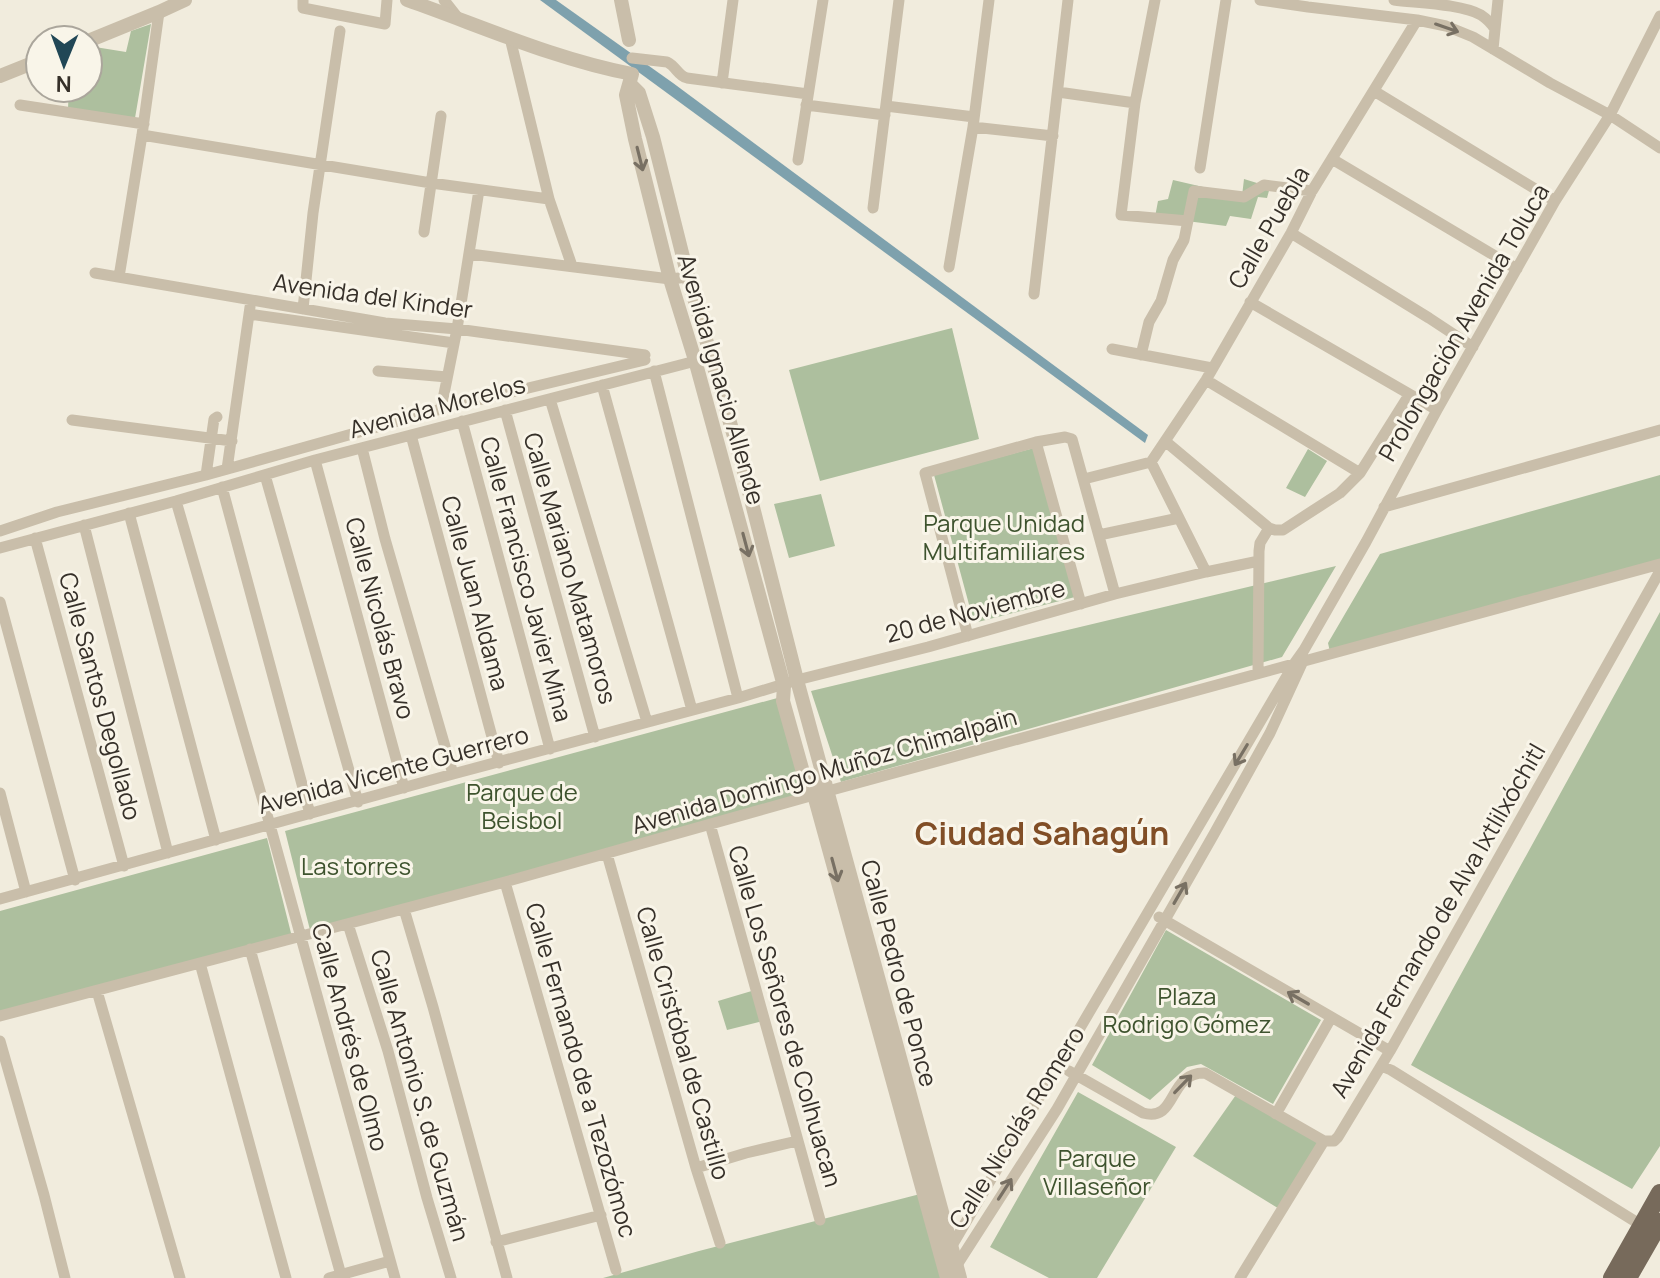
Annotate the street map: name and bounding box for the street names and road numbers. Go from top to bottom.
street label: Calle Puebla [1220,160,1316,294]
street label: Prolongación Avenida Toluca [1370,177,1556,467]
street label: Avenida Ignacio Allende [670,250,774,508]
street label: Avenida del Kinder [271,265,475,325]
street label: Avenida Morelos [345,367,529,445]
street label: Calle Mariano Matamoros [516,428,626,708]
street label: Calle Francisco Javier Mina [473,433,581,725]
street label: Calle Juan Aldama [434,492,518,694]
street label: Calle Nicolás Bravo [338,513,424,723]
street label: Calle Santos Degollado [52,569,150,823]
street label: 20 de Noviembre [881,570,1069,650]
street label: Avenida Domingo Muñoz Chimalpain [628,699,1020,841]
street label: Avenida Vicente Guerrero [254,717,532,821]
street label: Avenida Fernando de Alva Ixtlilxóchitl [1322,737,1552,1103]
street label: Calle Los Señores de Colhuacan [721,841,851,1191]
street label: Calle Pedro de Ponce [854,856,946,1090]
street label: Calle Fernando de a Tezozómoc [518,899,646,1241]
street label: Calle Cristóbal de Castillo [629,903,739,1183]
street label: Calle Andrés de Olmo [305,919,397,1155]
street label: Calle Antonio S. de Guzmán [363,945,479,1245]
street label: Calle Nicolás Romero [940,1020,1092,1234]

